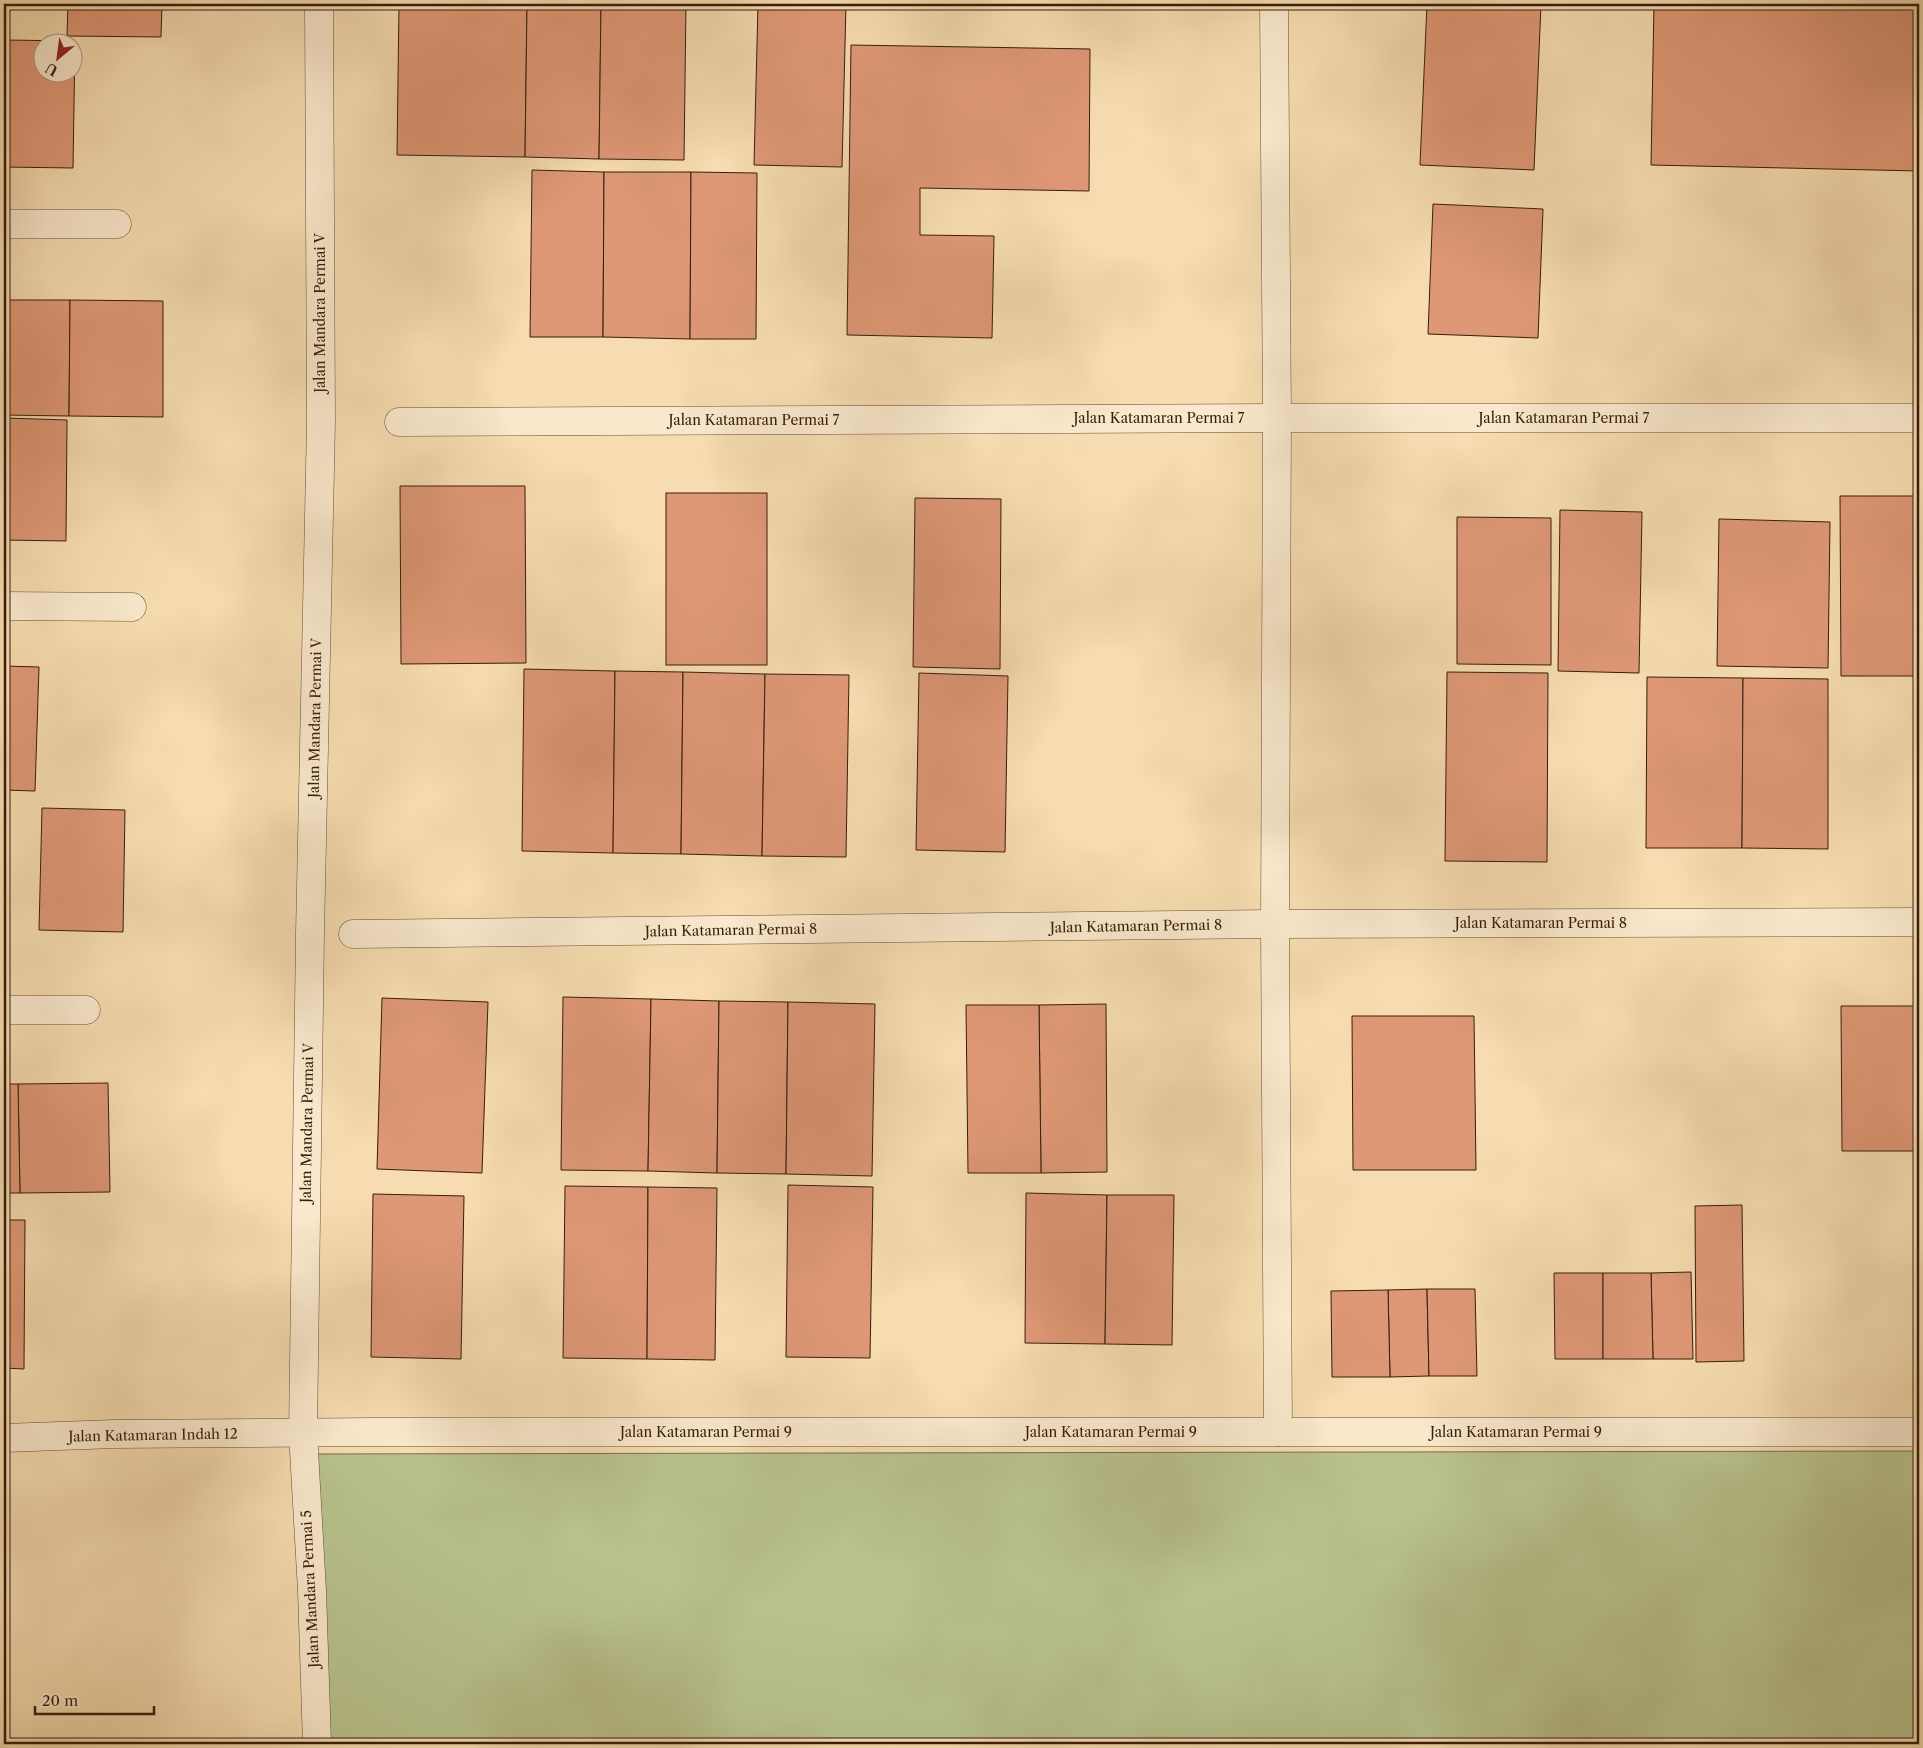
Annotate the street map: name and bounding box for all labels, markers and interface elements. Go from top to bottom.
north arrow [32,32,82,82]
text: U [42,58,61,80]
street label: Jalan Mandara Permai V [311,232,329,395]
street label: Jalan Katamaran Permai 7 [1072,409,1245,427]
street label: Jalan Katamaran Permai 7 [1477,409,1650,427]
street label: Jalan Katamaran Permai 7 [667,411,840,429]
street label: Jalan Mandara Permai V [305,637,325,800]
street label: Jalan Katamaran Permai 8 [1453,914,1627,932]
street label: Jalan Katamaran Permai 8 [1048,915,1222,937]
street label: Jalan Katamaran Permai 8 [643,919,817,941]
street label: Jalan Mandara Permai V [297,1042,317,1205]
street label: Jalan Katamaran Permai 9 [618,1423,792,1441]
street label: Jalan Katamaran Permai 9 [1023,1423,1197,1441]
street label: Jalan Katamaran Permai 9 [1428,1423,1602,1441]
street label: Jalan Katamaran Indah 12 [66,1425,238,1446]
street label: Jalan Mandara Permai 5 [297,1510,323,1670]
scale bar [35,1683,154,1715]
text: 20 m [42,1691,78,1710]

